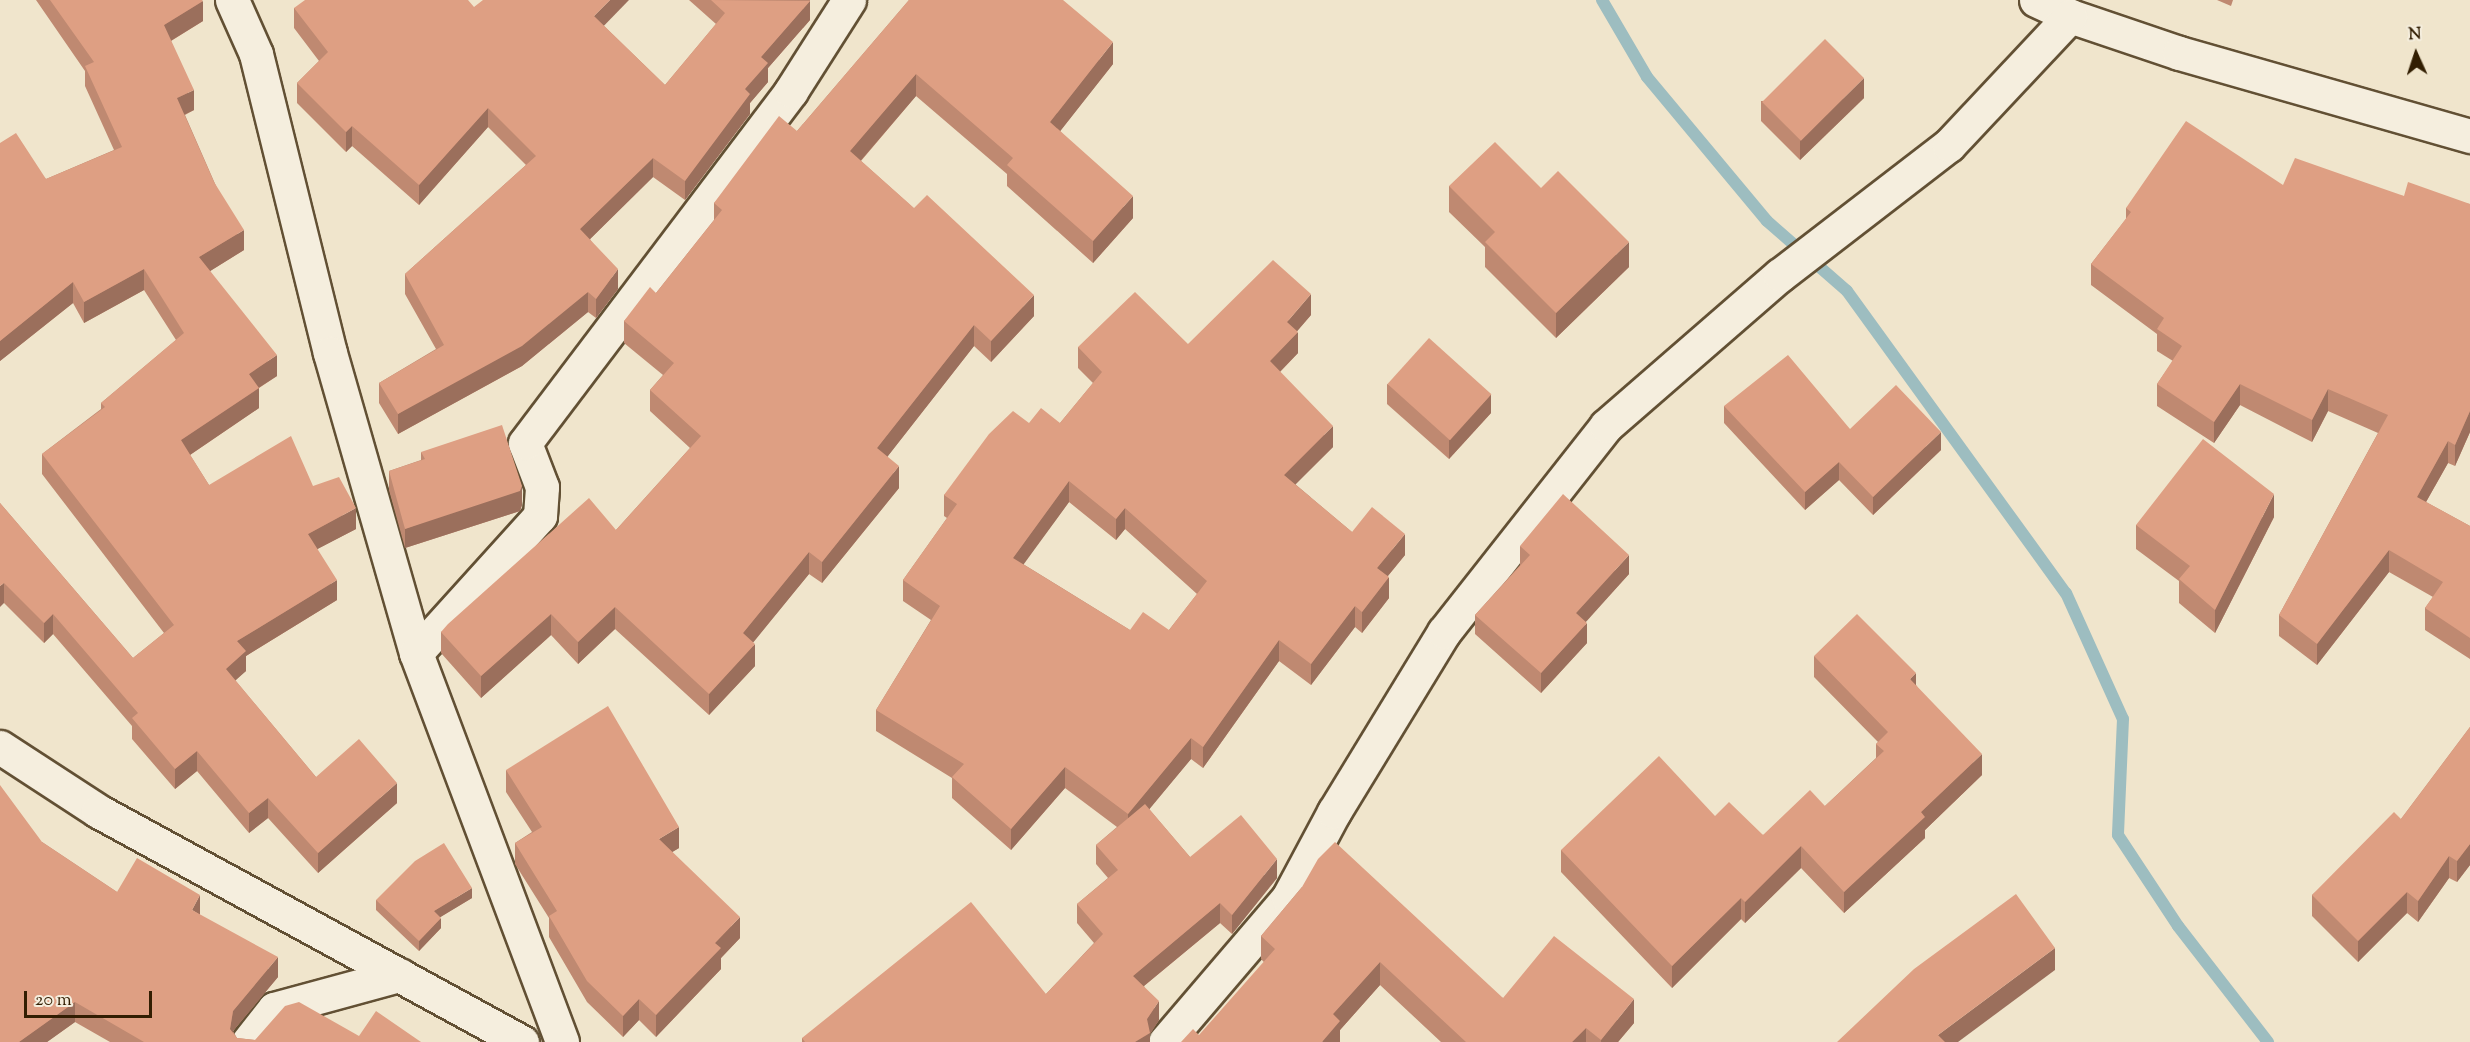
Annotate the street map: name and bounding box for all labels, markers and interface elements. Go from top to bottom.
north arrow [2386,24,2446,84]
text: N [2408,24,2422,47]
scale bar [27,979,154,1017]
text: 20 m [35,988,72,1014]

